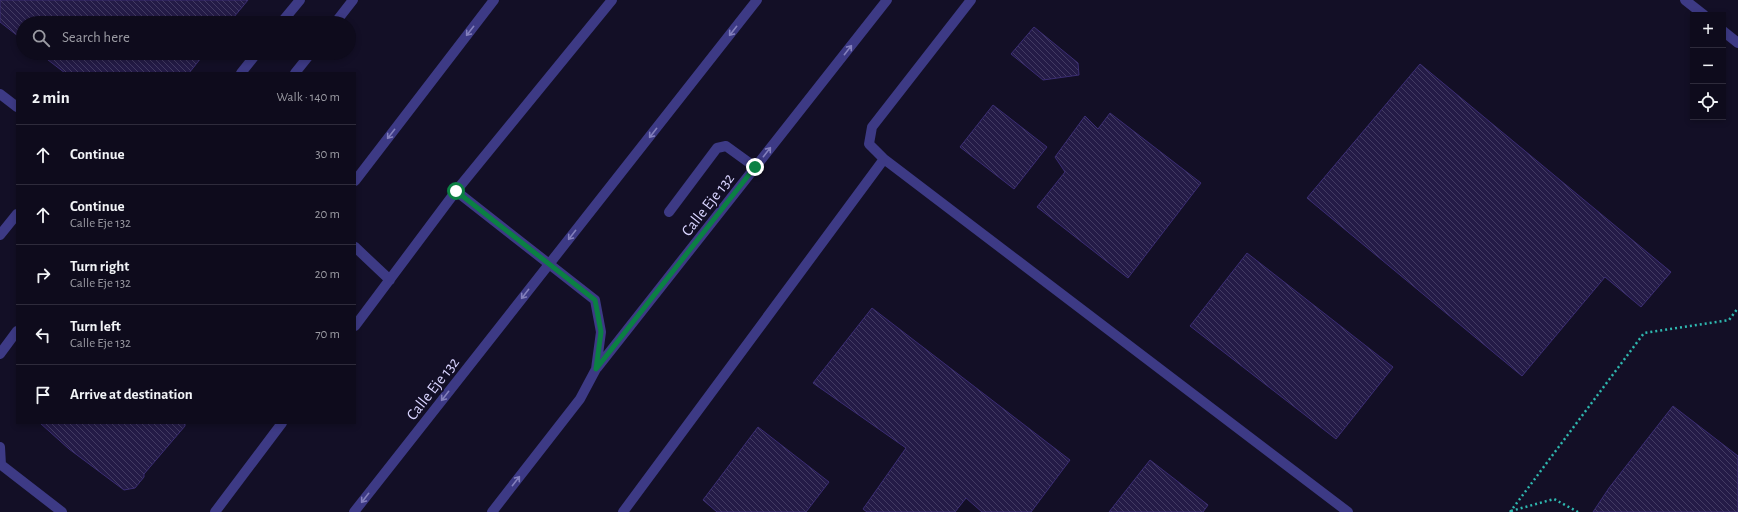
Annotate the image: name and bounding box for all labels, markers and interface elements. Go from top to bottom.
map controls [1690,12,1726,120]
button: + [1690,12,1726,48]
search box [16,16,356,60]
one-way arrow [466,25,474,36]
one-way arrow [729,25,737,36]
icon: search [30,27,52,49]
text: Search here [62,30,130,45]
one-way arrow [843,44,852,55]
button: − [1690,48,1726,84]
button: locate [1690,84,1726,120]
text: 2 min [32,89,70,106]
text: Walk · 140 m [277,91,340,104]
one-way arrow [648,127,657,138]
one-way arrow [387,128,395,139]
icon: ahead [32,144,54,166]
one-way arrow [763,146,772,157]
text: Continue [70,147,125,162]
text: 30 m [315,148,340,161]
route end [746,158,764,176]
street label: Calle Eje 132 [678,170,738,240]
route start [447,182,465,200]
text: Continue [70,199,125,214]
icon: ahead [32,204,54,226]
text: 20 m [315,208,340,221]
text: Calle Eje 132 [70,217,131,230]
one-way arrow [568,229,576,240]
text: Turn right [70,259,129,274]
icon: right [32,264,54,286]
text: 20 m [315,268,340,281]
text: Calle Eje 132 [70,277,131,290]
one-way arrow [521,288,530,299]
text: Turn left [70,319,121,334]
icon: left [32,324,54,346]
text: 70 m [315,328,340,341]
text: Calle Eje 132 [70,337,131,350]
street label: Calle Eje 132 [403,354,463,424]
icon: arrive [32,384,54,406]
text: Arrive at destination [70,387,193,402]
one-way arrow [441,391,449,402]
one-way arrow [511,476,520,487]
one-way arrow [360,493,369,504]

